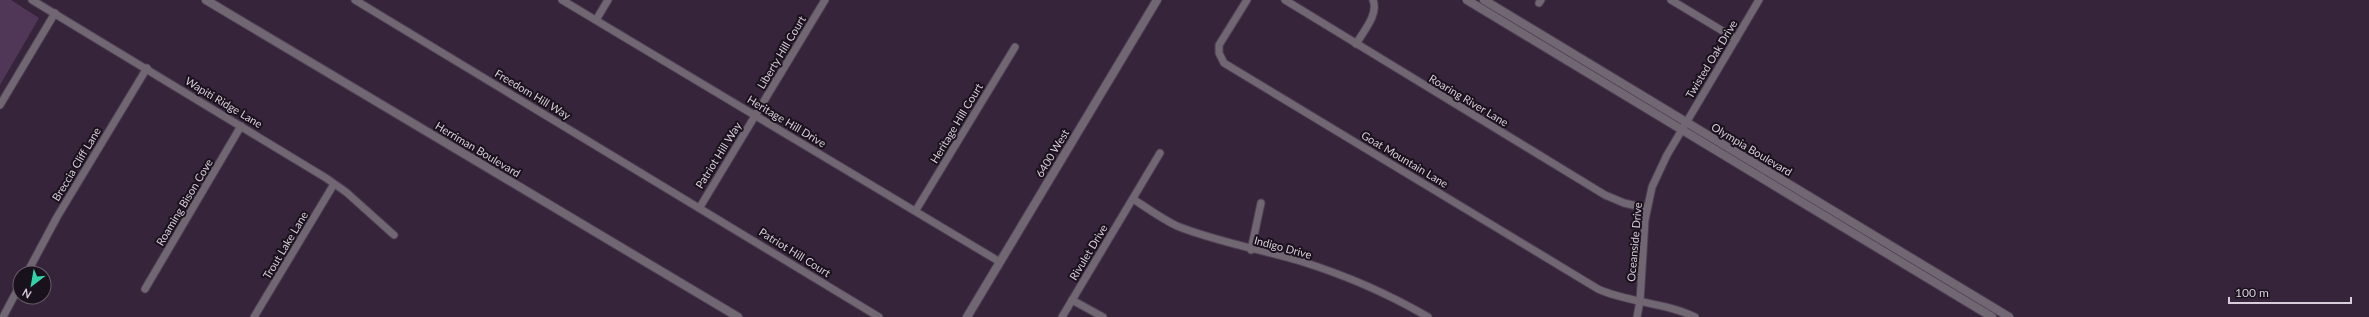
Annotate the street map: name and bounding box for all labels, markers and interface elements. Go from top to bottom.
street label: Liberty Hill Court [754,13,808,91]
street label: Twisted Oak Drive [1682,17,1740,101]
street label: Freedom Hill Way [493,66,573,122]
street label: Roaring River Lane [1427,71,1511,129]
street label: Wapiti Ridge Lane [183,74,265,130]
street label: Heritage Hill Court [927,81,985,165]
street label: Heritage Hill Drive [745,92,829,150]
street label: Herriman Boulevard [433,118,523,180]
street label: Patriot Hill Way [692,119,744,191]
street label: Olympia Boulevard [1709,120,1795,178]
street label: Breccia Cliff Lane [49,125,103,203]
street label: 6400 West [1033,127,1071,179]
street label: Goat Mountain Lane [1359,128,1451,190]
street label: Roaming Bison Cove [153,156,215,248]
street label: Oceanside Drive [1624,202,1644,282]
street label: Trout Lake Lane [260,209,310,281]
street label: Rivulet Drive [1066,222,1110,282]
street label: Patriot Hill Court [757,225,833,279]
street label: Indigo Drive [1253,233,1313,261]
north arrow [12,265,52,305]
scale bar [2229,279,2351,305]
text: 100 m [2235,285,2269,300]
text: N [20,286,34,302]

